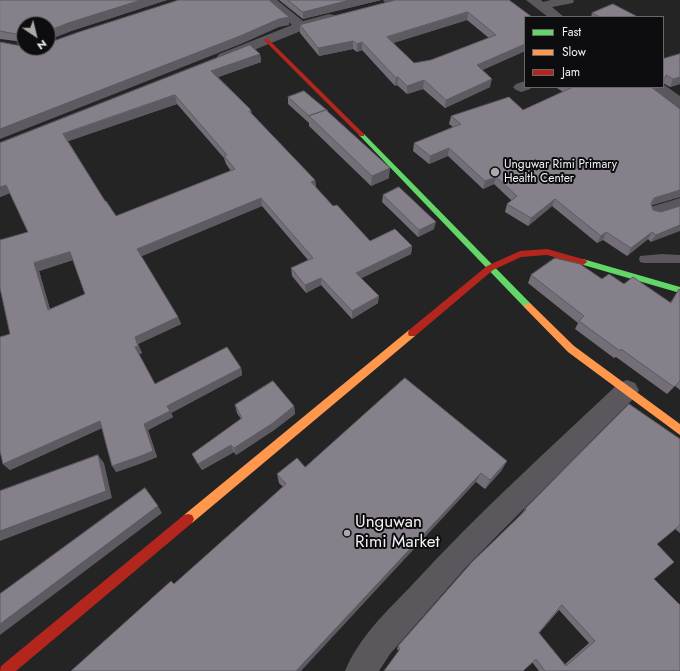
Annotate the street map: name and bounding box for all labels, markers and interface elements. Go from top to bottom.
north arrow [16,16,56,56]
legend [524,16,664,88]
text: Fast [562,23,581,41]
text: N [34,36,50,54]
text: Slow [562,43,586,61]
text: Jam [562,63,580,81]
place label: Unguwar Rimi Primary Health Center [504,158,617,186]
marker: Unguwar Rimi Primary Health Center [489,166,501,178]
place label: Unguwan Rimi Market [355,513,440,553]
marker: Unguwan Rimi Market [342,528,352,538]

